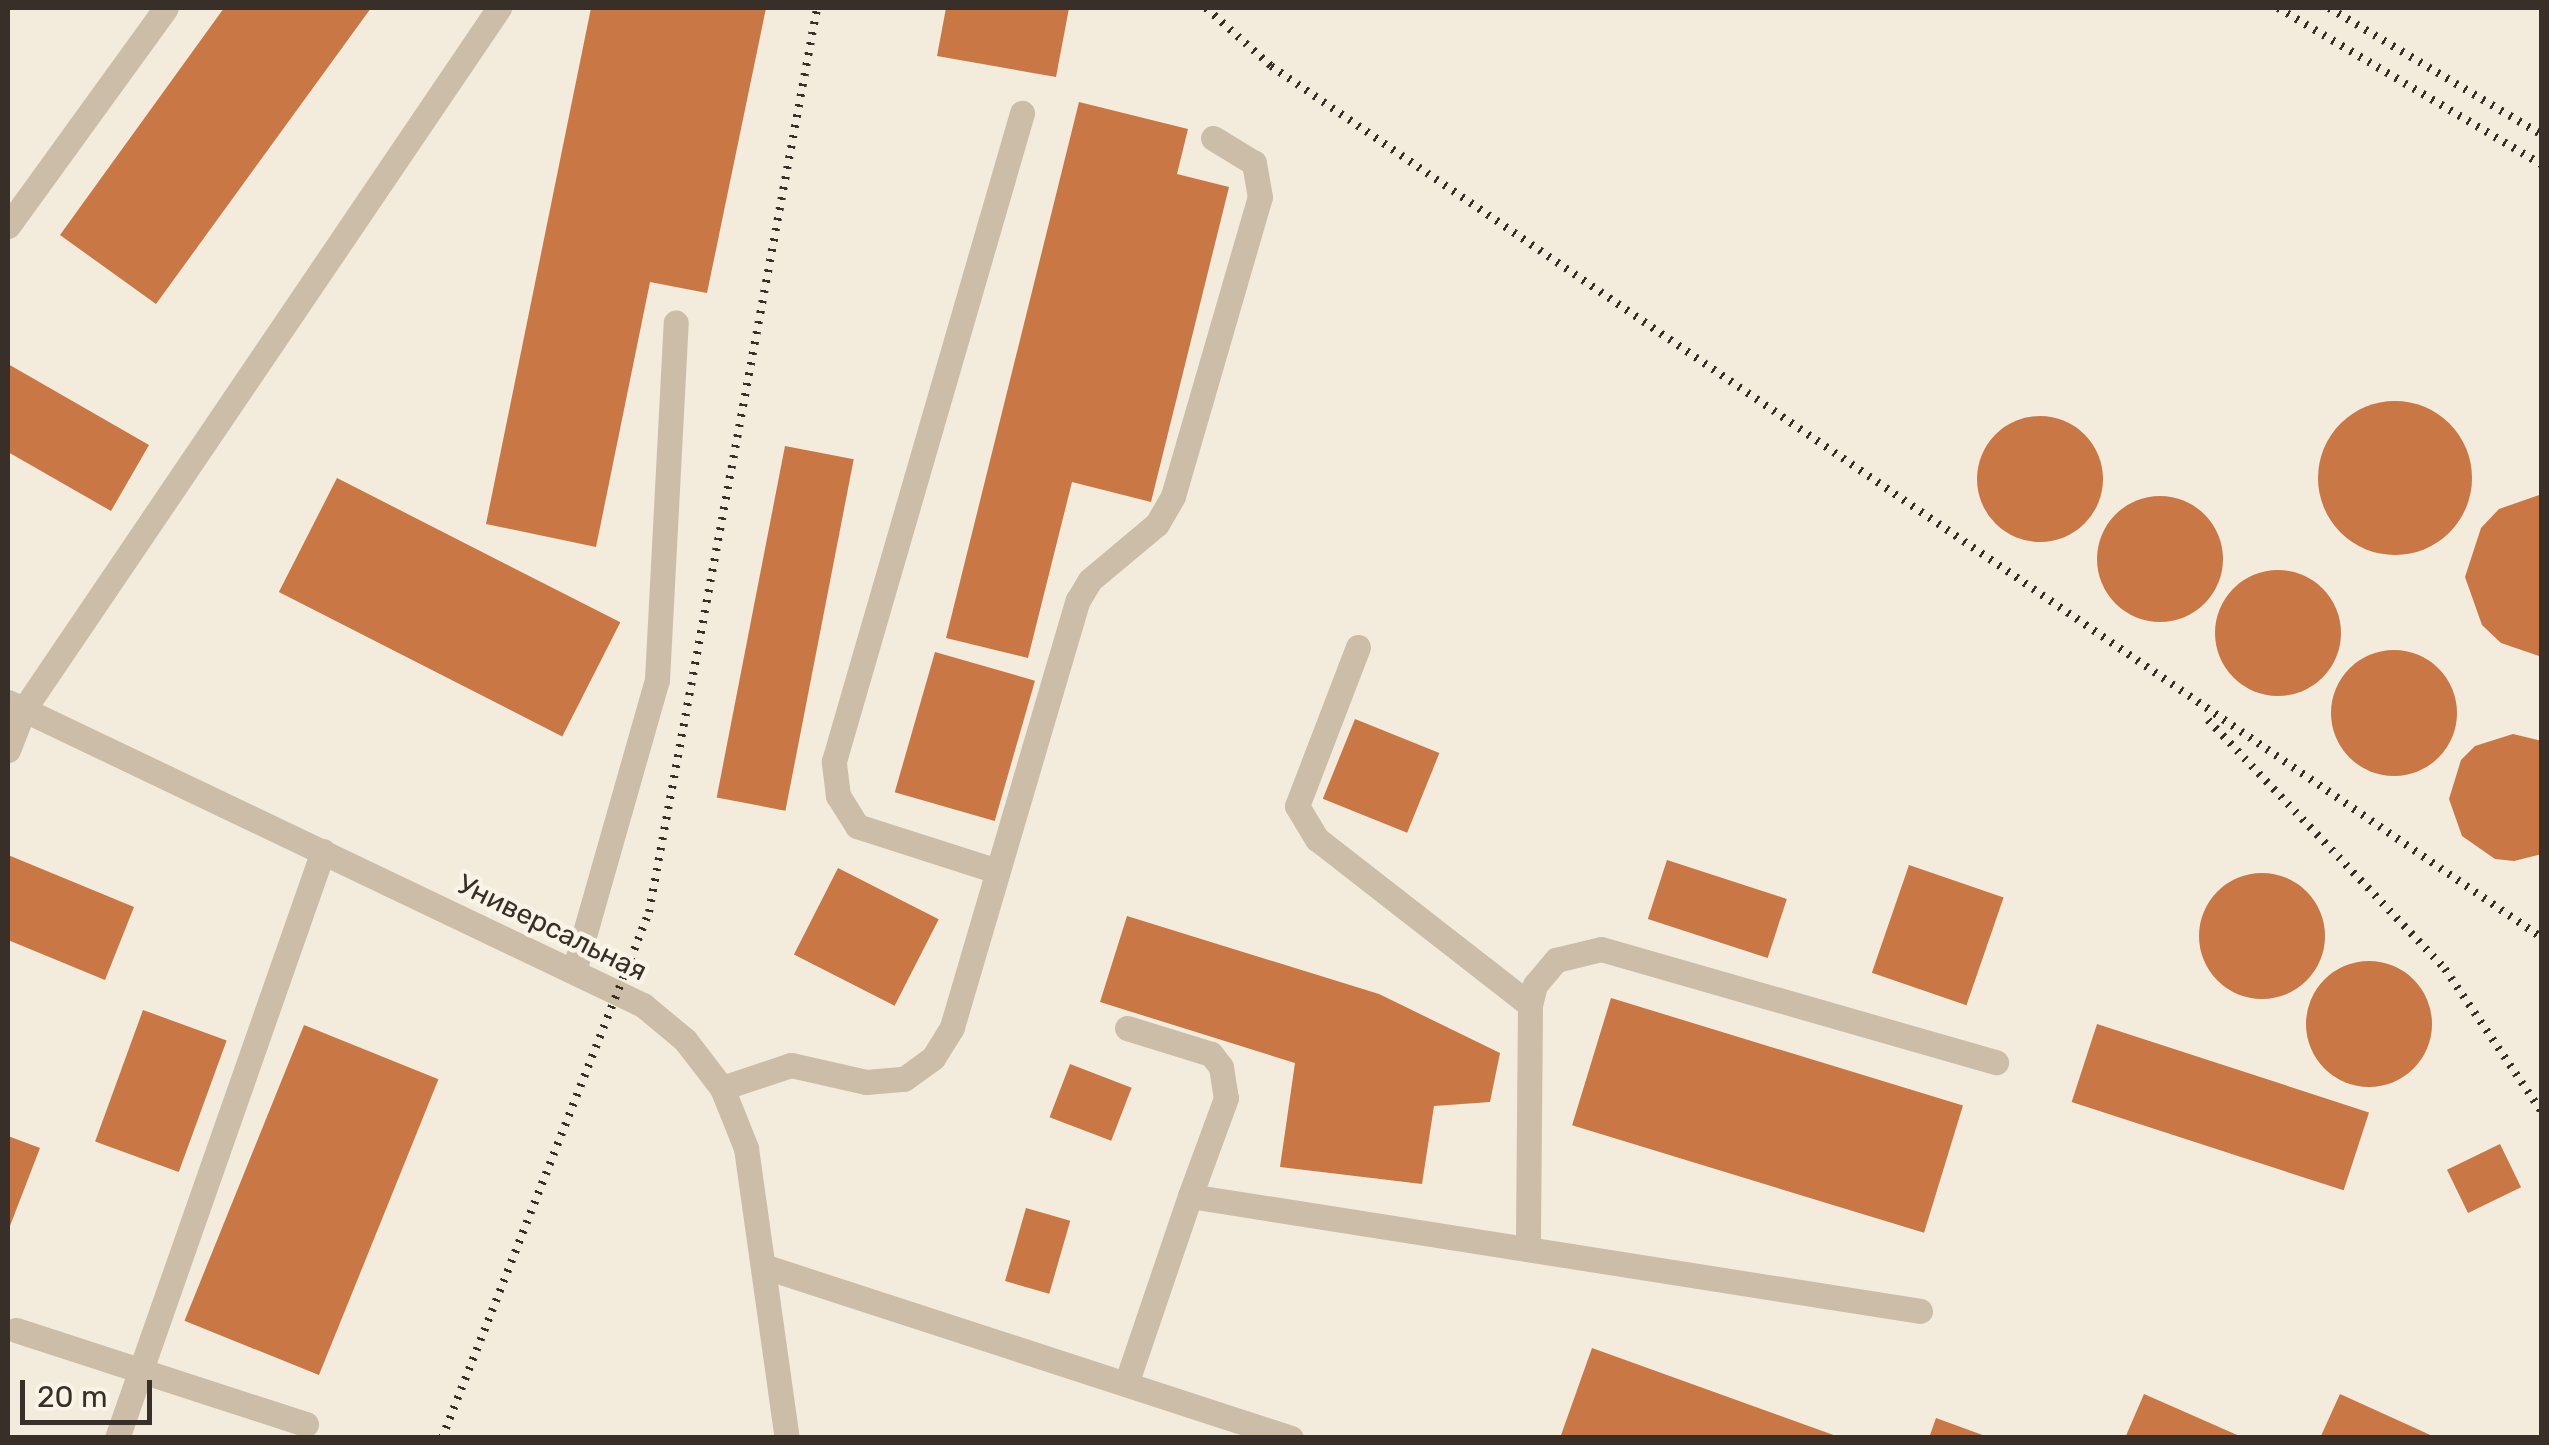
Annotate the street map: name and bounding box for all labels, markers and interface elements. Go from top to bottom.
street label: Универсальная [452,868,652,988]
scale bar [25,1360,158,1422]
text: 20 m [37,1379,108,1415]

